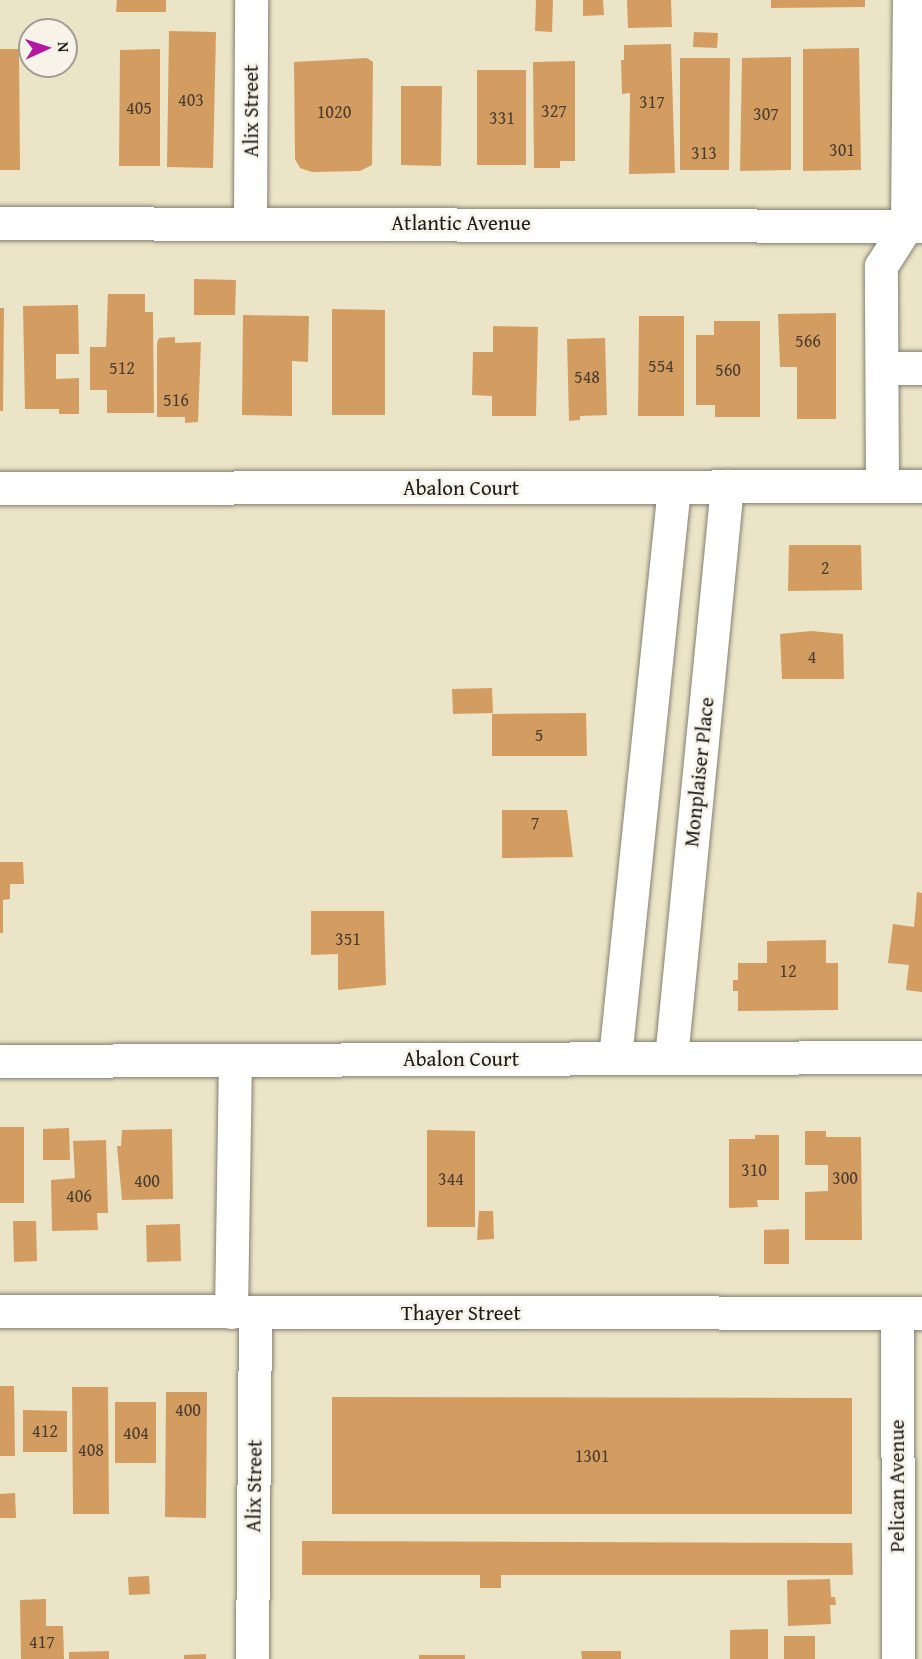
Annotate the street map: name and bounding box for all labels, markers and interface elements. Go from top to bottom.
north arrow [18,18,78,78]
text: N [52,41,76,53]
street label: Alix Street [238,65,264,157]
house number: 403 [178,89,204,111]
house number: 317 [639,91,665,113]
house number: 405 [126,97,152,119]
house number: 327 [541,100,567,122]
house number: 1020 [317,101,351,123]
house number: 307 [753,103,779,125]
house number: 331 [489,107,515,129]
house number: 301 [829,139,855,161]
house number: 313 [691,142,717,164]
street label: Atlantic Avenue [391,210,531,236]
house number: 566 [795,330,821,352]
house number: 554 [648,355,674,377]
house number: 512 [109,357,135,379]
house number: 560 [715,359,741,381]
house number: 548 [574,366,600,388]
house number: 516 [163,389,189,411]
street label: Abalon Court [403,475,519,501]
house number: 2 [821,557,829,579]
house number: 4 [808,646,816,668]
street label: Monplaiser Place [679,696,719,848]
house number: 5 [535,724,543,746]
house number: 7 [531,812,539,834]
house number: 351 [335,928,361,950]
house number: 12 [779,960,797,982]
street label: Abalon Court [403,1046,519,1072]
house number: 310 [741,1159,767,1181]
house number: 300 [832,1167,858,1189]
house number: 344 [438,1168,464,1190]
house number: 400 [134,1170,160,1192]
house number: 406 [66,1185,92,1207]
street label: Thayer Street [401,1300,521,1326]
house number: 400 [175,1399,201,1421]
street label: Pelican Avenue [884,1419,910,1553]
house number: 412 [32,1420,58,1442]
house number: 404 [123,1422,149,1444]
house number: 408 [78,1439,104,1461]
street label: Alix Street [241,1439,267,1533]
house number: 1301 [575,1445,609,1467]
house number: 417 [29,1631,55,1653]

